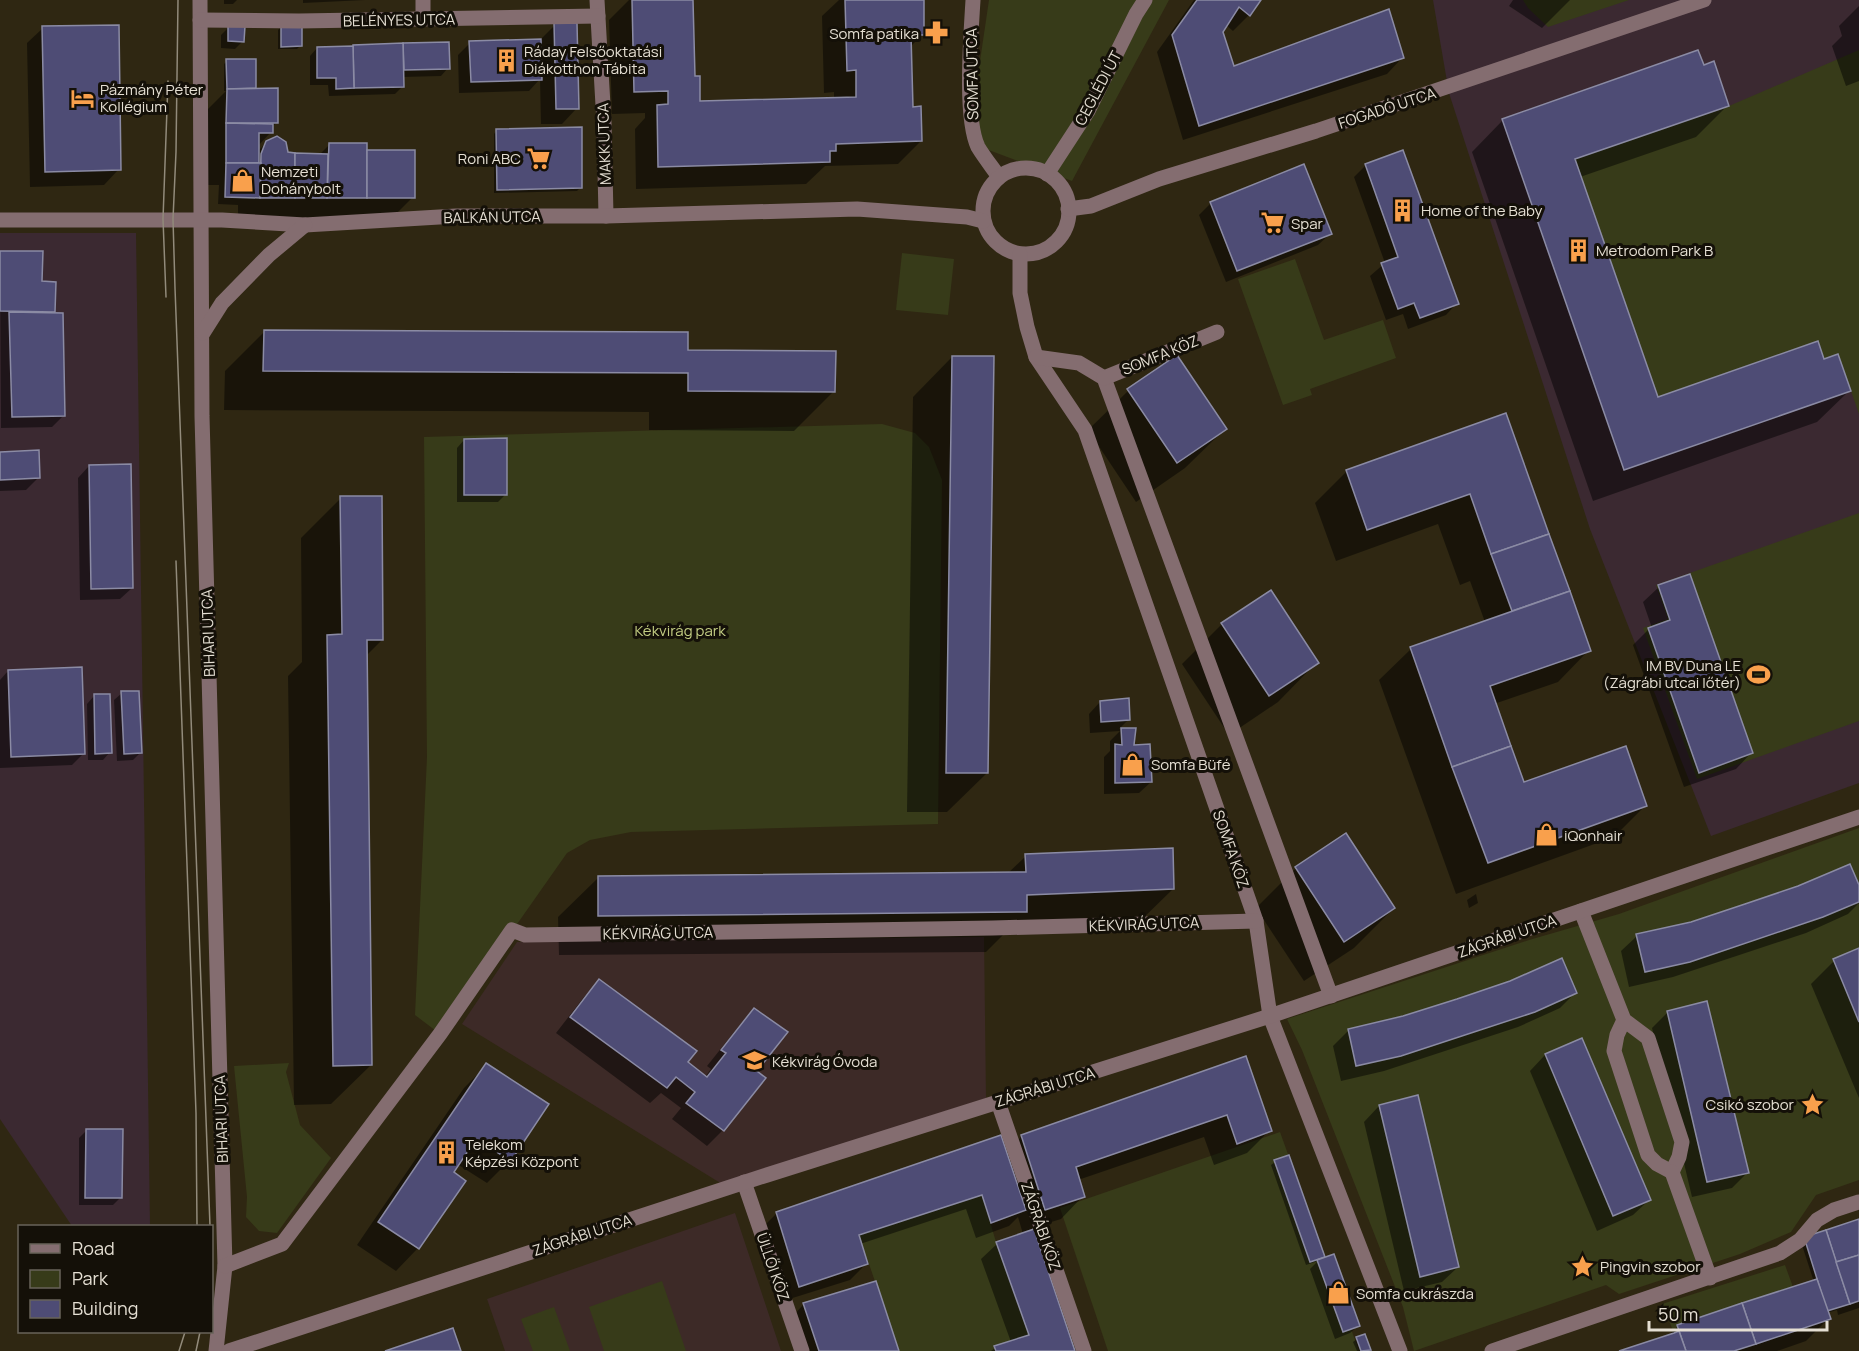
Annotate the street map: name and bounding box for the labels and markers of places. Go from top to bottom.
pharmacy icon: Somfa patika [924,20,950,46]
place label: Somfa patika [829,23,919,44]
place label: Ráday Felsőoktatási Diákotthon Tábita [524,41,662,79]
building icon: Ráday Felsőoktatási Diákotthon Tábita [493,47,519,73]
place label: Pázmány Péter Kollégium [100,79,204,117]
hotel icon: Pázmány Péter Kollégium [69,85,95,111]
supermarket icon: Roni ABC [526,145,552,171]
place label: Roni ABC [458,148,521,169]
place label: Nemzeti Dohánybolt [261,161,341,199]
shop icon: Nemzeti Dohánybolt [230,167,256,193]
building icon: Home of the Baby [1390,197,1416,223]
place label: Home of the Baby [1421,200,1542,221]
supermarket icon: Spar [1260,210,1286,236]
place label: Spar [1291,213,1323,234]
building icon: Metrodom Park B [1565,237,1591,263]
place label: Metrodom Park B [1596,240,1713,261]
place label: IM BV Duna LE (Zágrábi utcai lőtér) [1603,655,1741,693]
sports icon: IM BV Duna LE (Zágrábi utcai lőtér) [1746,661,1772,687]
shop icon: Somfa Büfé [1120,751,1146,777]
place label: Somfa Büfé [1151,754,1231,775]
shop icon: iQonhair [1533,822,1559,848]
place label: iQonhair [1564,825,1623,846]
school or university icon: Kékvirág Óvoda [741,1048,767,1074]
place label: Kékvirág Óvoda [772,1051,877,1072]
place icon: Csikó szobor [1799,1091,1825,1117]
place label: Csikó szobor [1705,1094,1795,1115]
place label: Telekom Képzési Központ [465,1134,579,1172]
building icon: Telekom Képzési Központ [434,1140,460,1166]
place icon: Pingvin szobor [1569,1253,1595,1279]
place label: Pingvin szobor [1600,1256,1701,1277]
shop icon: Somfa cukrászda [1325,1280,1351,1306]
place label: Somfa cukrászda [1356,1283,1474,1304]

